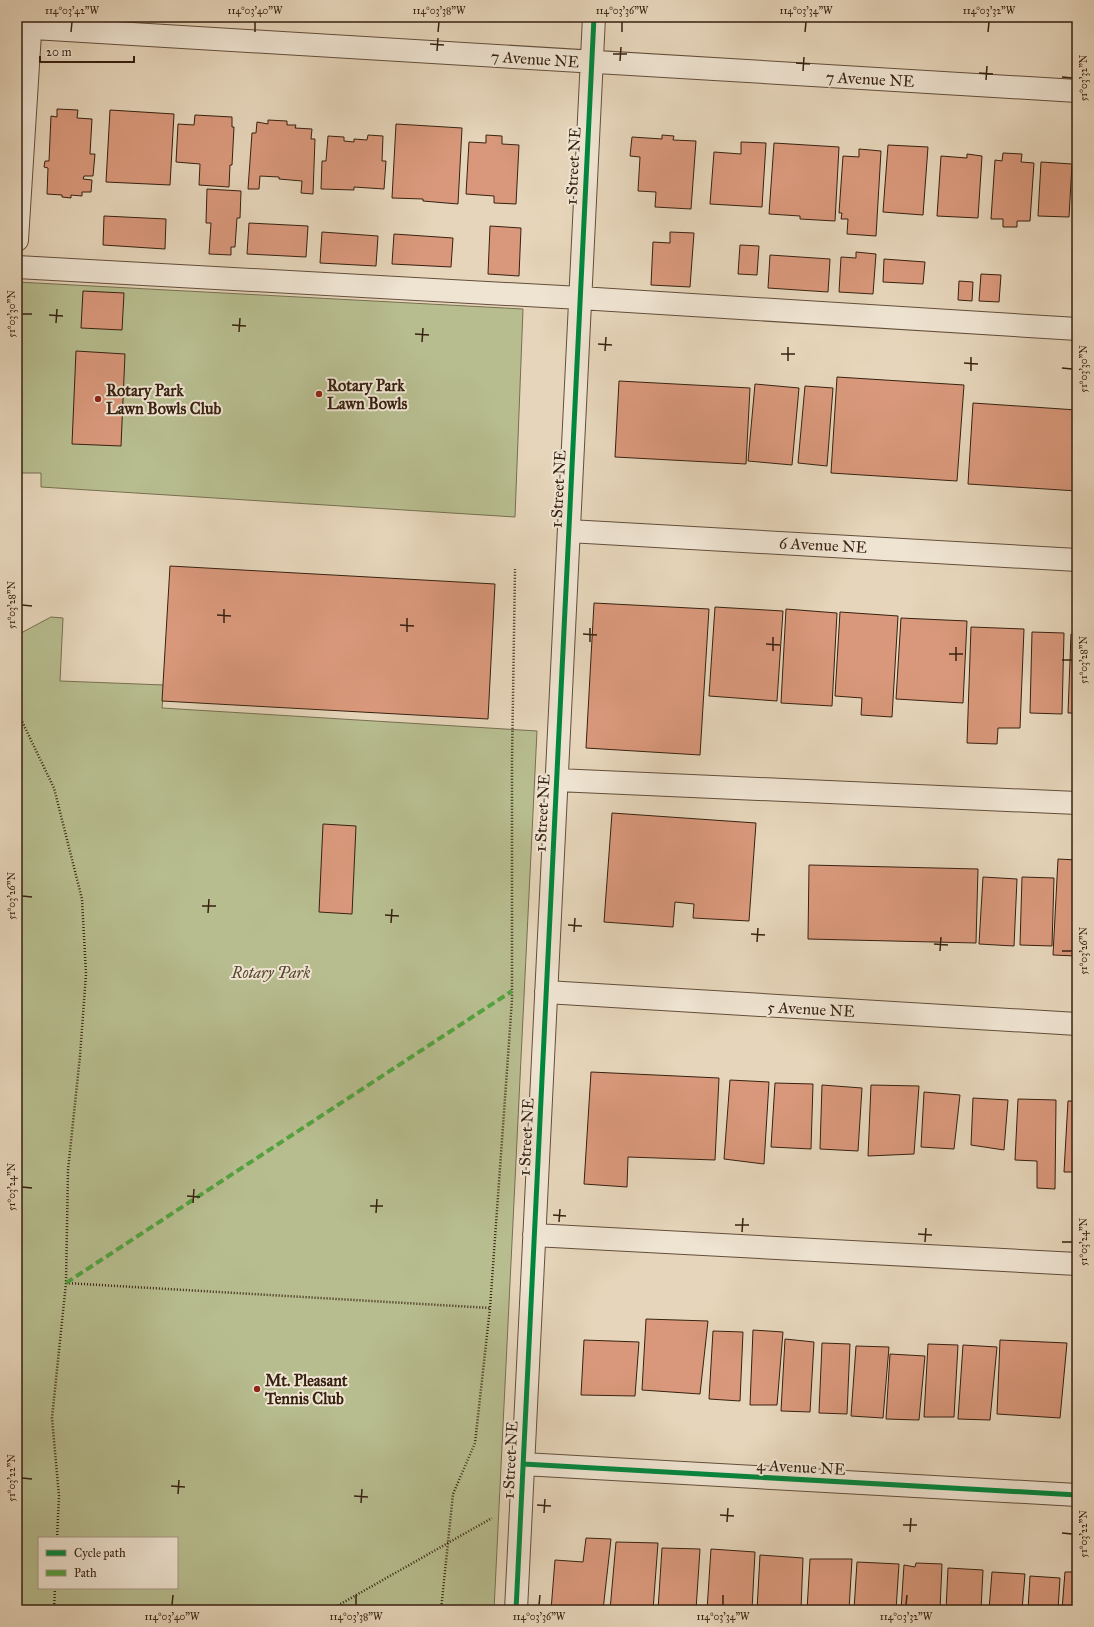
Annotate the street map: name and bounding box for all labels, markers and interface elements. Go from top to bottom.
text: 114°03'42"W [45,5,100,17]
text: 114°03'40"W [228,5,283,17]
text: 114°03'38"W [413,5,466,17]
text: 114°03'36"W [596,5,649,17]
text: 114°03'34"W [779,5,833,17]
text: 114°03'32"W [963,5,1016,17]
scale bar [40,38,134,64]
text: 20 m [46,45,72,59]
street label: 7 Avenue NE [490,46,580,72]
text: 51°03'32"N [1078,54,1090,101]
street label: 7 Avenue NE [825,67,915,91]
street label: 1 Street NE [561,127,585,205]
text: 51°03'30"N [6,290,18,338]
text: 51°03'30"N [1078,345,1090,393]
place label: Rotary Park Lawn Bowls [327,376,408,413]
place label: Rotary Park Lawn Bowls Club [106,381,221,418]
marker: Rotary Park Lawn Bowls [314,389,324,399]
marker: Rotary Park Lawn Bowls Club [93,394,103,404]
street label: 1 Street NE [546,450,570,528]
street label: 6 Avenue NE [778,533,868,557]
text: 51°03'28"N [6,581,18,629]
text: 51°03'28"N [1078,636,1090,684]
street label: 1 Street NE [530,774,554,852]
text: 51°03'26"N [6,872,18,920]
text: 51°03'26"N [1078,927,1090,975]
park label: Rotary Park [231,963,310,982]
street label: 5 Avenue NE [767,997,855,1021]
street label: 1 Street NE [514,1098,538,1176]
text: 51°03'24"N [6,1162,18,1211]
text: 51°03'24"N [1078,1217,1090,1266]
place label: Mt. Pleasant Tennis Club [264,1371,348,1408]
marker: Mt. Pleasant Tennis Club [252,1384,262,1394]
street label: 1 Street NE [498,1421,522,1499]
text: 51°03'22"N [6,1454,18,1502]
street label: 4 Avenue NE [756,1455,846,1479]
text: 51°03'22"N [1078,1510,1090,1558]
legend [38,1537,178,1589]
text: Cycle path [74,1546,126,1560]
text: Path [74,1566,97,1580]
text: 114°03'40"W [145,1611,200,1623]
text: 114°03'38"W [330,1611,383,1623]
text: 114°03'36"W [513,1611,566,1623]
text: 114°03'34"W [696,1611,750,1623]
text: 114°03'32"W [880,1611,933,1623]

